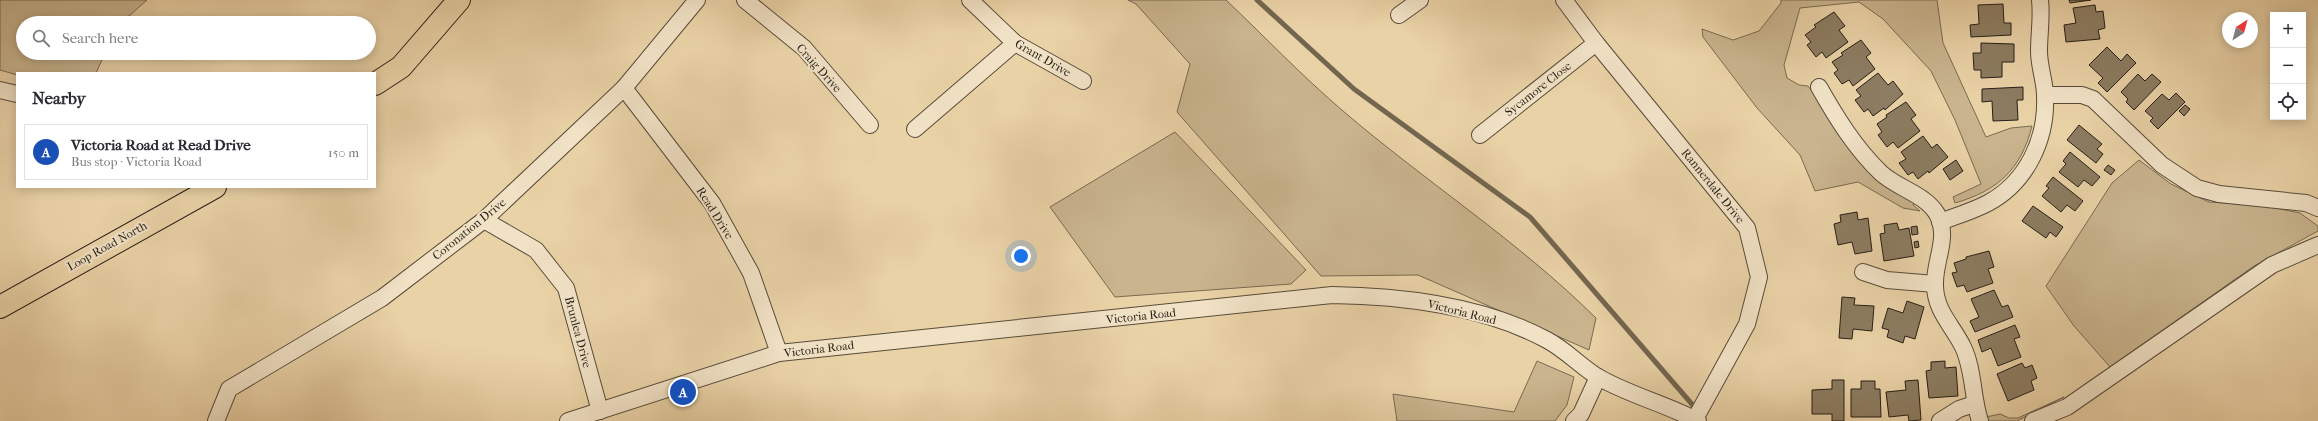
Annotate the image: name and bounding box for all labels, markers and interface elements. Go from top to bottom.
north arrow [2222,12,2258,48]
map controls [2270,12,2306,120]
button: + [2270,12,2306,48]
search box [16,16,376,60]
icon: search [30,27,52,49]
text: Search here [62,29,138,47]
street label: Grant Drive [1013,36,1073,80]
street label: Craig Drive [794,41,844,95]
button: − [2270,48,2306,84]
street label: Sycamore Close [1502,59,1574,119]
button: locate [2270,84,2306,120]
text: Nearby [32,88,86,108]
text: Victoria Road at Read Drive [71,136,251,154]
text: A [42,145,50,160]
text: 150 m [328,145,359,160]
street label: Rannerdale Drive [1679,146,1748,226]
text: Bus stop · Victoria Road [71,154,202,169]
street label: Read Drive [694,185,736,242]
street label: Coronation Drive [430,195,509,263]
street label: Loop Road North [65,218,150,274]
your location [1011,246,1031,266]
street label: Brunlea Drive [562,295,594,369]
street label: Victoria Road [1425,296,1498,327]
street label: Victoria Road [1104,305,1177,327]
street label: Victoria Road [782,338,855,360]
pin: A [670,377,696,407]

